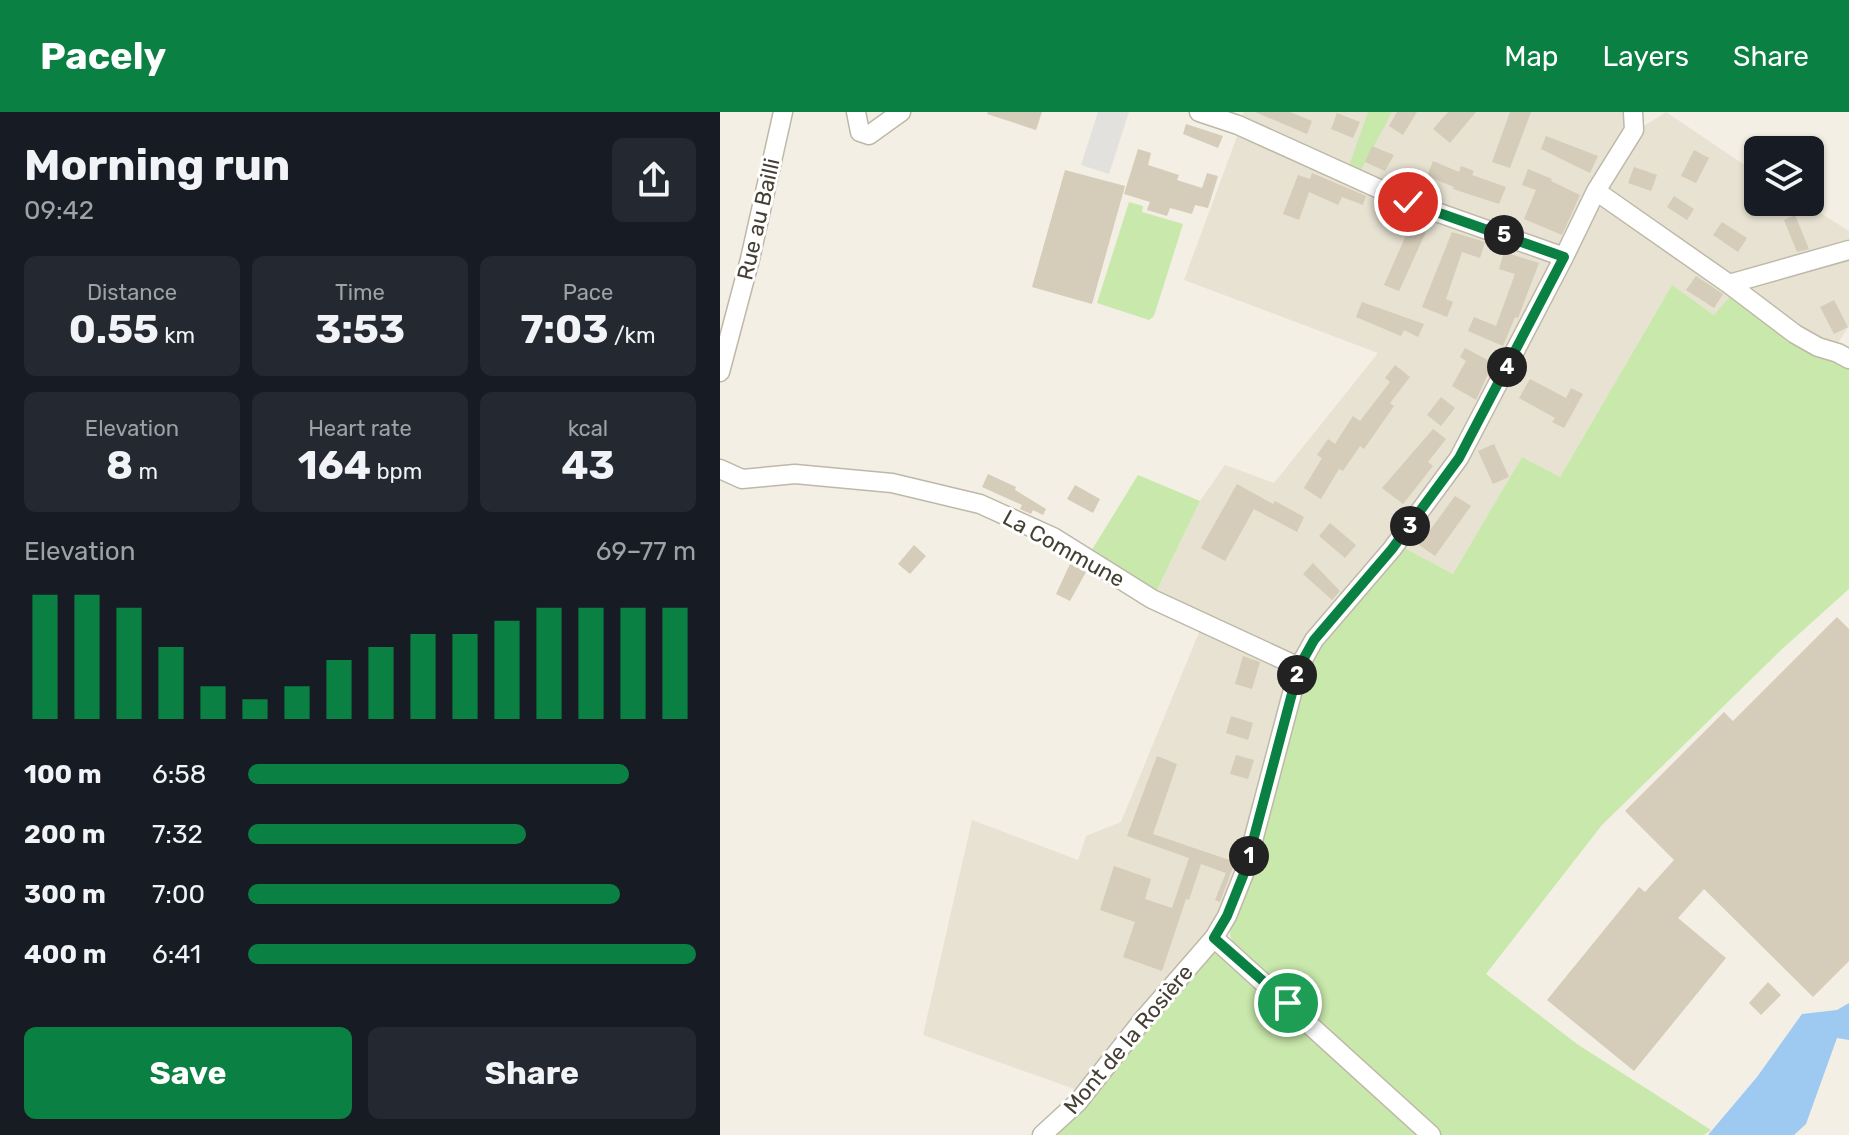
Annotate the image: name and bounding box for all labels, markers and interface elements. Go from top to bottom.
text: Pacely [40,33,166,79]
text: Map [1504,40,1559,73]
text: Layers [1603,40,1689,73]
text: Share [1733,40,1809,73]
map controls [1744,136,1824,216]
button: layers [1744,136,1824,216]
button: share [612,138,696,222]
text: Morning run [24,139,290,191]
street label: Rue au Bailli [731,156,786,283]
pin [1374,168,1442,236]
icon: check [1386,180,1430,224]
text: 09:42 [24,195,94,226]
pin: 5 [1484,215,1524,255]
text: 5 [1497,221,1511,248]
text: Distance [87,279,177,306]
text: Time [335,279,385,306]
text: Pace [563,279,613,306]
text: 0.55 [69,306,159,353]
text: 3:53 [315,306,405,353]
text: 7:03 [520,306,609,353]
text: km [159,322,195,349]
text: /km [609,322,656,349]
pin: 4 [1487,347,1527,387]
text: 4 [1499,353,1515,380]
text: Elevation [85,415,179,442]
text: Heart rate [308,415,412,442]
text: kcal [568,415,608,442]
text: 8 [106,442,133,489]
text: 164 [298,442,371,489]
text: 43 [561,442,615,489]
text: m [133,458,158,485]
text: bpm [371,458,422,485]
street label: La Commune [998,504,1129,593]
pin: 3 [1390,506,1430,546]
text: 3 [1403,512,1417,539]
text: Elevation [24,536,135,567]
text: 69–77 m [596,536,696,567]
pin: 2 [1277,655,1317,695]
text: 2 [1290,661,1304,688]
text: 100 m [24,759,102,790]
text: 6:58 [152,759,206,790]
text: 200 m [24,819,106,850]
text: 7:32 [152,819,203,850]
pin: 1 [1229,836,1269,876]
text: 1 [1244,842,1254,869]
text: 300 m [24,879,106,910]
text: 7:00 [152,879,205,910]
text: 400 m [24,939,106,970]
text: 6:41 [152,939,201,970]
street label: Mont de la Rosière [1058,959,1199,1120]
pin [1254,969,1322,1037]
icon: arrive [1266,981,1310,1025]
button: Save [24,1027,352,1119]
button: Share [368,1027,696,1119]

